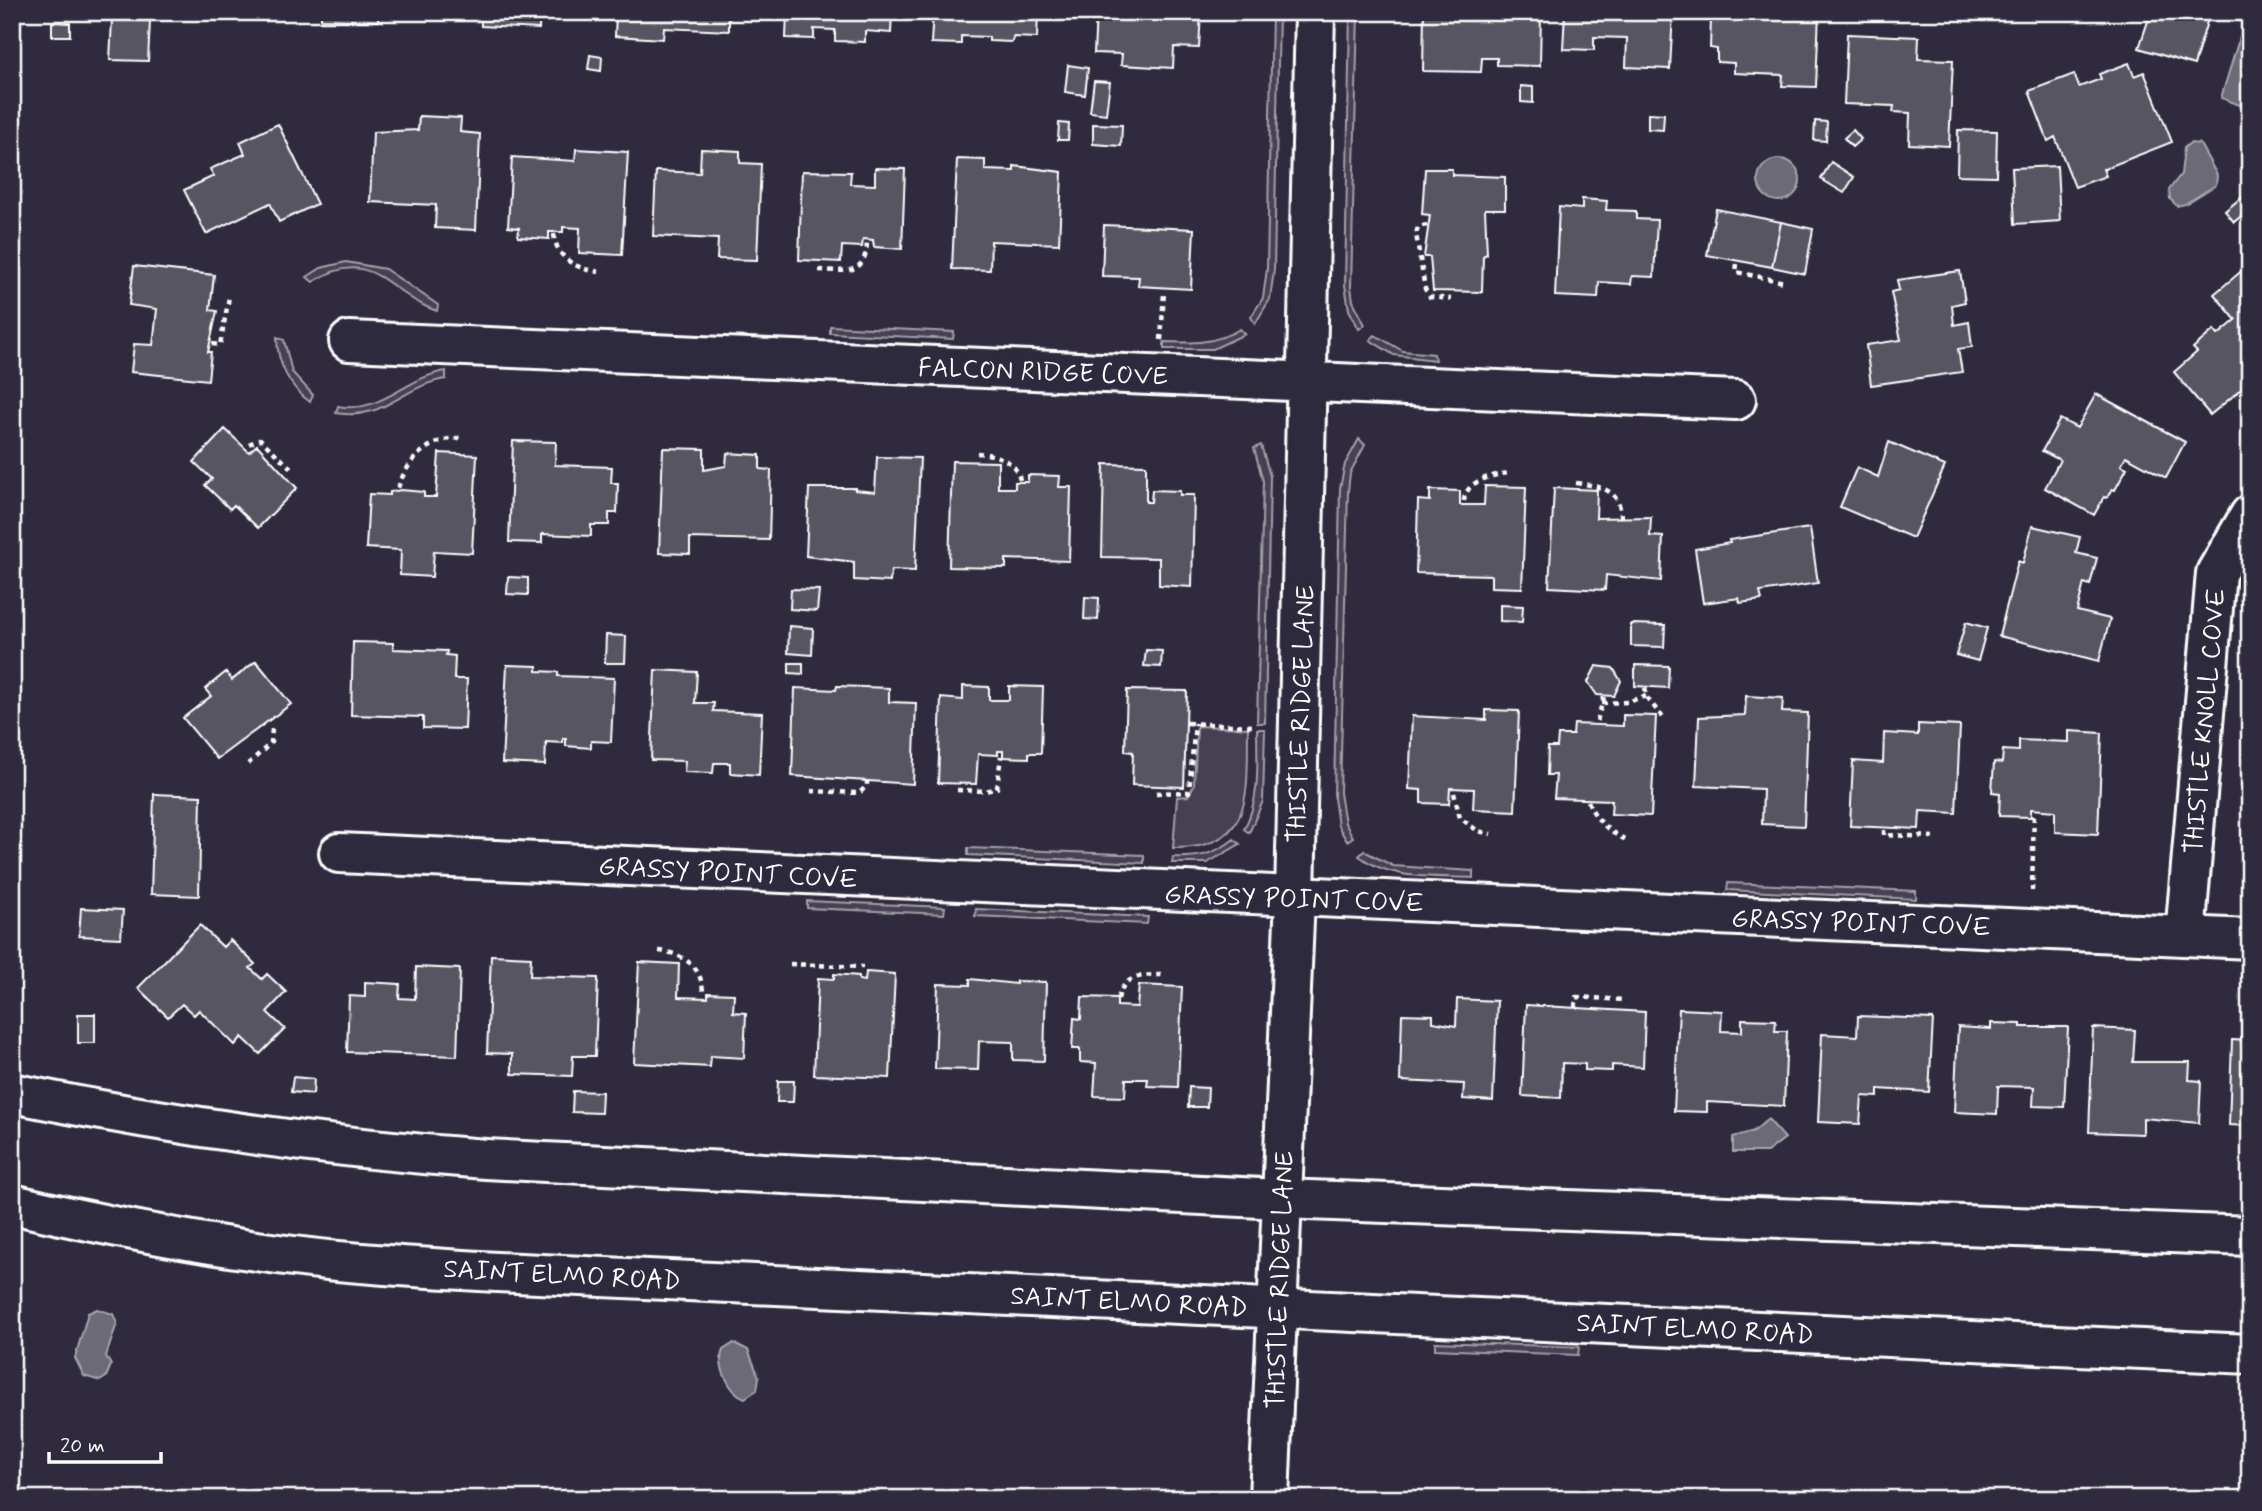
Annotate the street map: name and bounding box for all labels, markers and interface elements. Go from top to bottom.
street label: FALCON RIDGE COVE [917,352,1168,394]
street label: THISTLE RIDGE LANE [1281,584,1323,844]
street label: THISTLE KNOLL COVE [2177,587,2235,855]
street label: GRASSY POINT COVE [597,850,858,898]
street label: GRASSY POINT COVE [1164,878,1424,922]
street label: GRASSY POINT COVE [1731,902,1991,946]
street label: THISTLE RIDGE LANE [1260,1150,1302,1410]
street label: SAINT ELMO ROAD [442,1253,681,1299]
street label: SAINT ELMO ROAD [1009,1280,1248,1326]
street label: SAINT ELMO ROAD [1575,1307,1814,1353]
scale bar [49,1420,161,1464]
text: 20 m [60,1432,105,1460]

